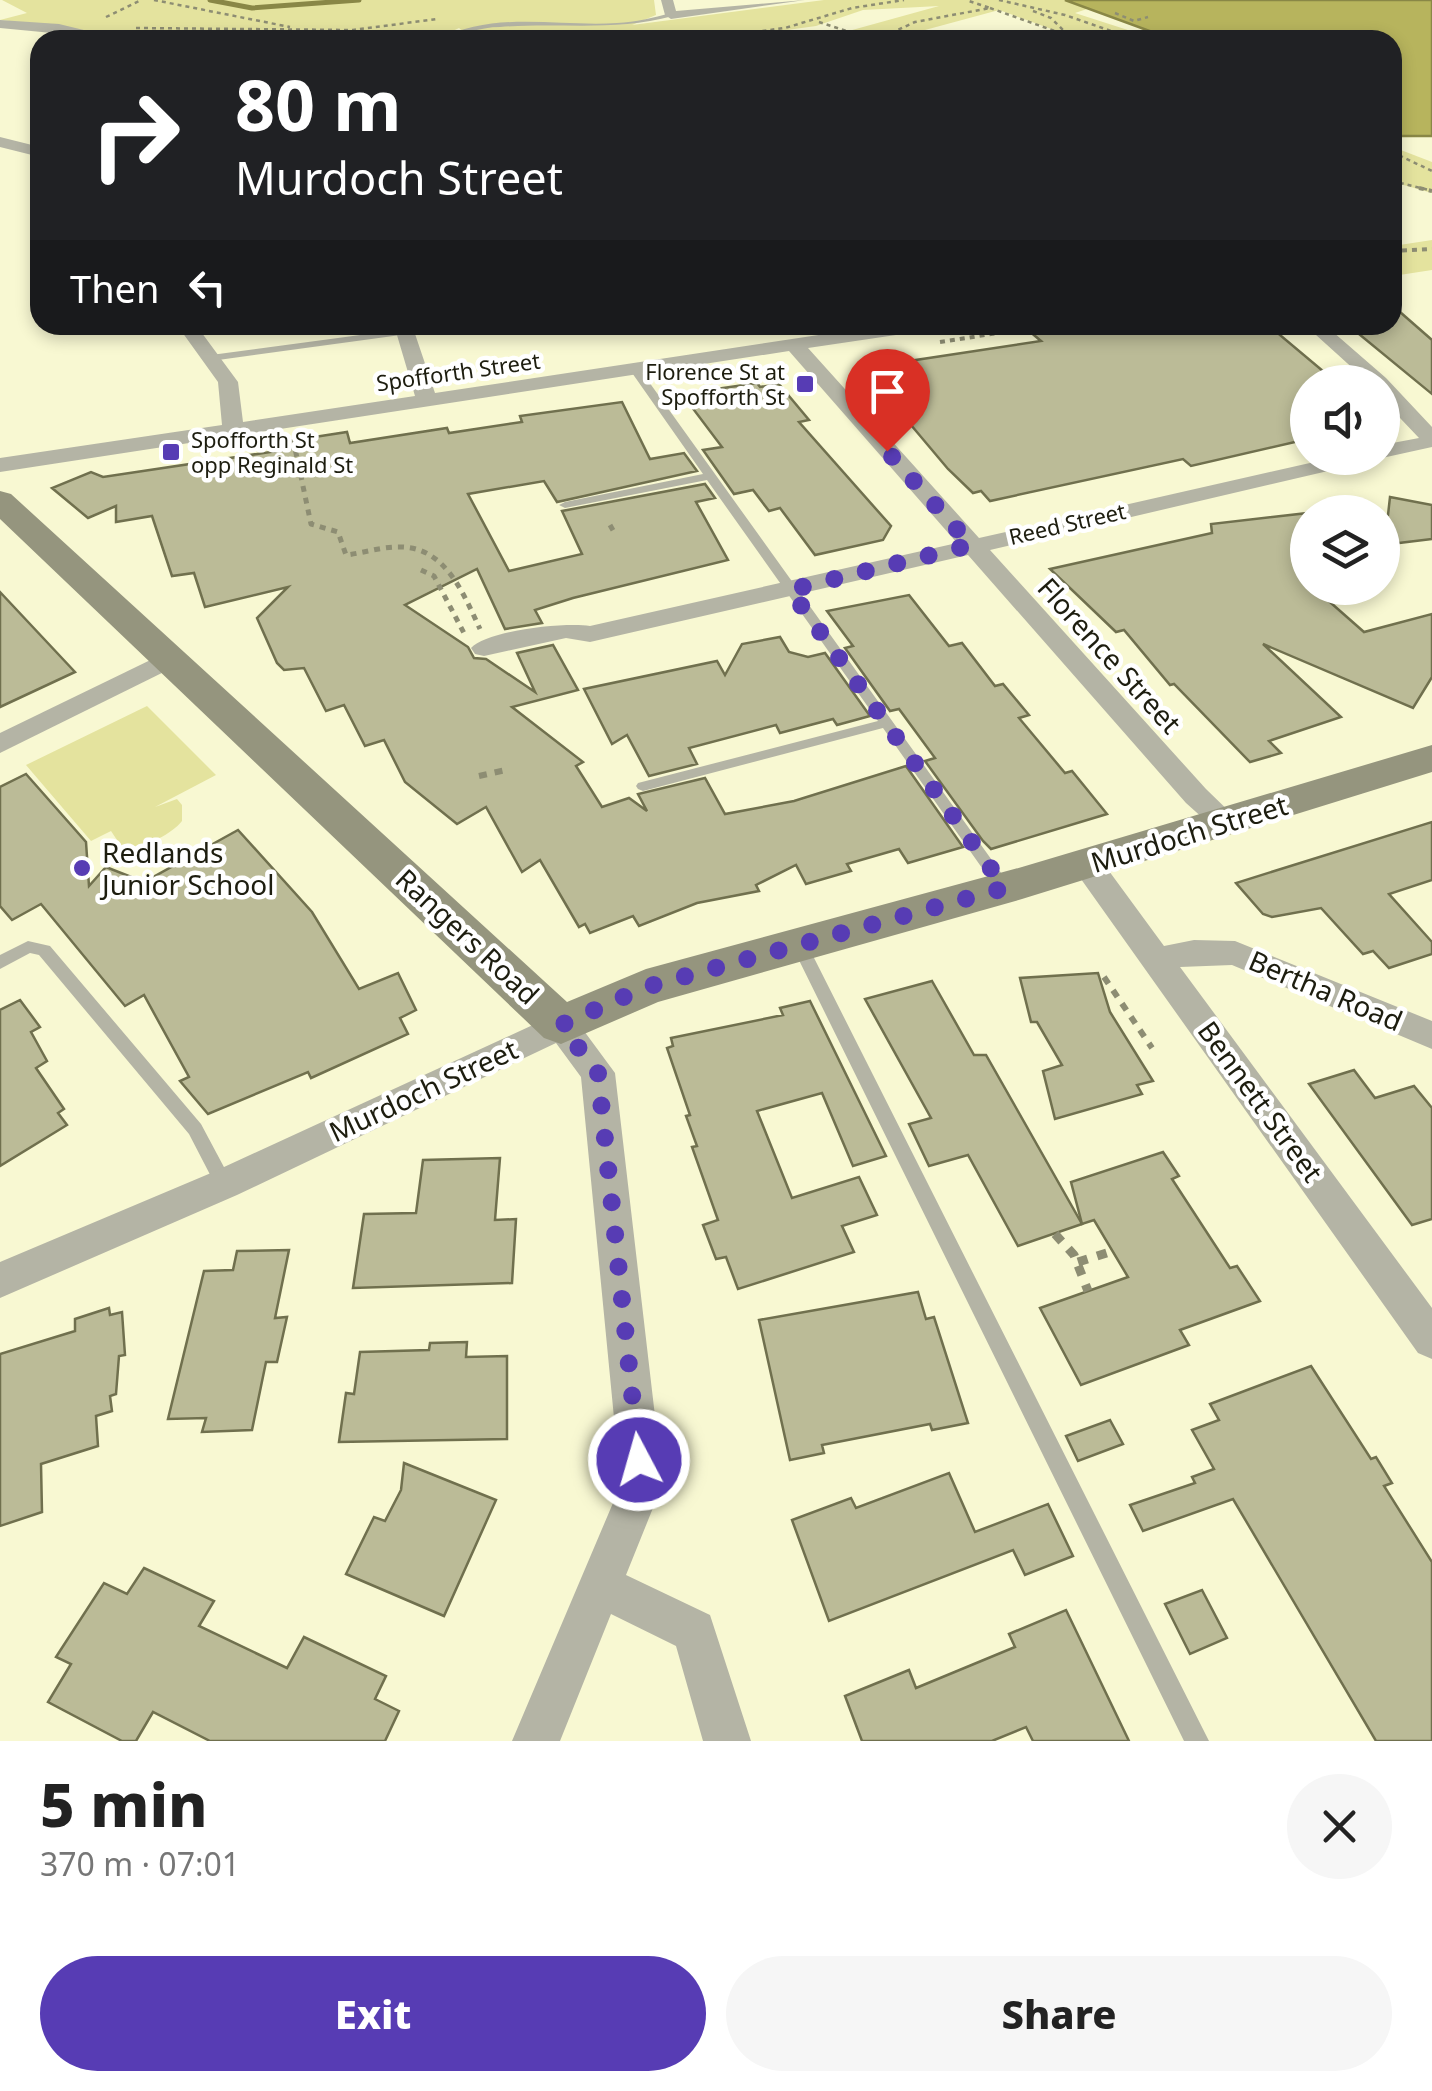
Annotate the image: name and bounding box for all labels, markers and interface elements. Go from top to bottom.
text: 80 m [235,56,402,152]
icon: right [70,70,200,200]
text: Murdoch Street [235,147,563,208]
icon: left [180,260,235,315]
text: Then [70,262,160,314]
street label: Spofforth Street [374,345,542,397]
pin [845,349,930,452]
place label: Florence St at Spofforth St [645,356,785,411]
icon: arrive [860,364,915,419]
map controls [1290,365,1400,605]
button: sound [1290,365,1400,475]
marker: Florence St at Spofforth St [794,373,816,395]
place label: Spofforth St opp Reginald St [191,424,353,479]
marker: Spofforth St opp Reginald St [160,441,182,463]
street label: Reed Street [1006,495,1128,551]
button: layers [1290,495,1400,605]
street label: Florence Street [1030,569,1190,741]
street label: Murdoch Street [1086,785,1292,881]
place label: Redlands Junior School [99,833,274,903]
marker: Redlands Junior School [71,857,93,879]
street label: Rangers Road [388,860,548,1012]
street label: Bertha Road [1243,941,1409,1039]
street label: Bennett Street [1190,1013,1332,1189]
street label: Murdoch Street [322,1030,524,1150]
position arrow [587,1408,691,1512]
text: 5 min [40,1763,208,1845]
button: close [1287,1774,1392,1879]
text: 370 m · 07:01 [40,1842,240,1885]
button: Exit [40,1956,706,2071]
button: Share [726,1956,1392,2071]

